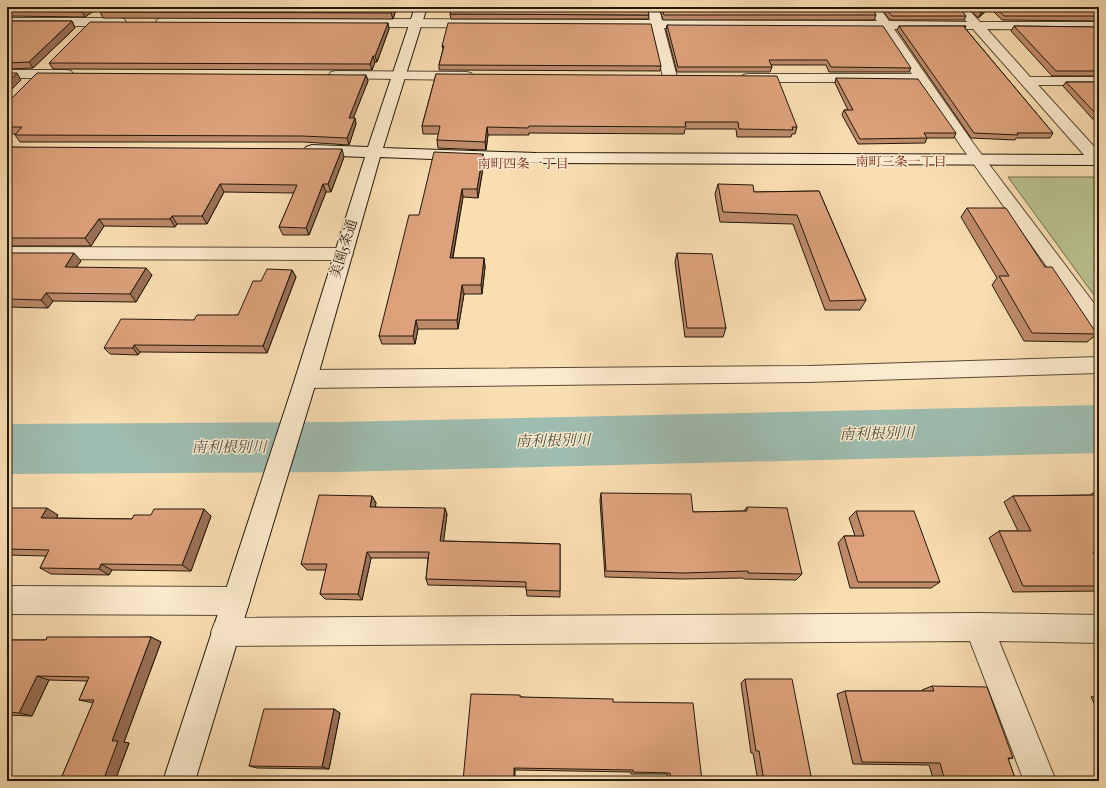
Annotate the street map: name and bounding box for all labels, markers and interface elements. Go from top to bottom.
district label: 南町三条一丁目 [855,154,947,172]
district label: 南町四条一丁目 [477,156,569,174]
street label: 美園5条通 [327,217,363,281]
water label: 南利根別川 [839,424,917,446]
water label: 南利根別川 [515,431,593,453]
water label: 南利根別川 [191,438,268,459]

